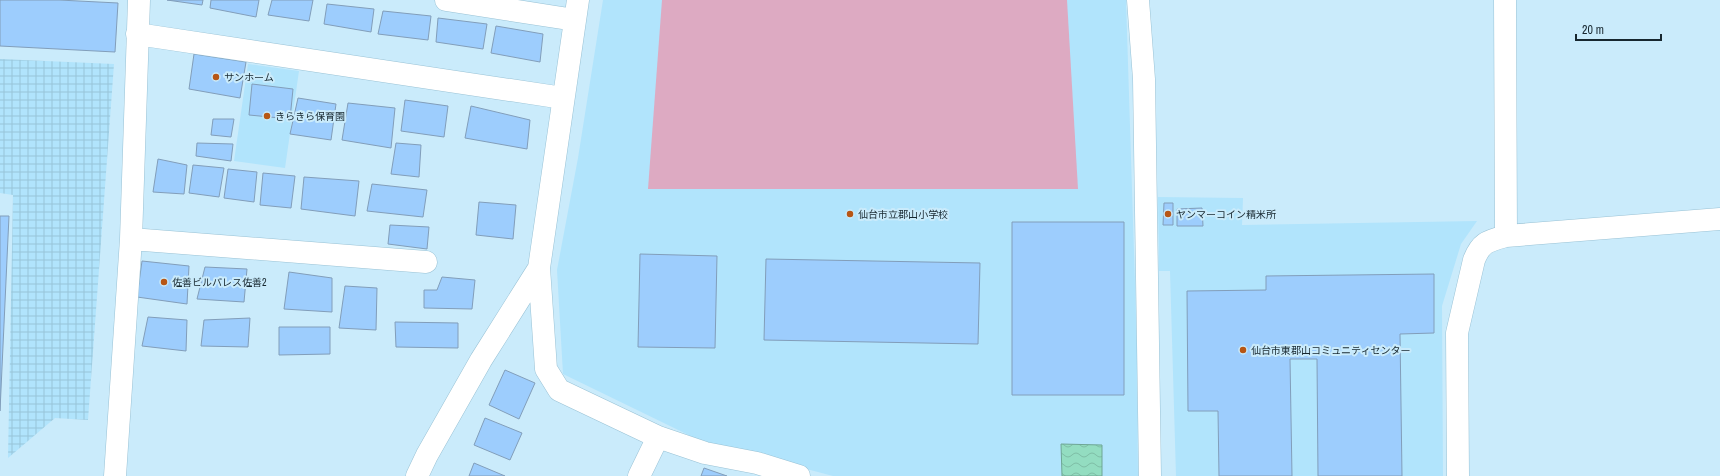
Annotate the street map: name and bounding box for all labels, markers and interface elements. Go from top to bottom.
scale bar [1576,16,1661,42]
text: 20 m [1582,22,1604,38]
place label: サンホーム [224,71,274,84]
marker: サンホーム [211,72,221,82]
place label: きらきら保育園 [275,110,345,123]
marker: きらきら保育園 [262,111,272,121]
place label: 仙台市立郡山小学校 [858,208,948,221]
place label: ヤンマーコイン精米所 [1176,208,1276,221]
marker: 仙台市立郡山小学校 [845,209,855,219]
marker: ヤンマーコイン精米所 [1163,209,1173,219]
place label: 佐善ビルパレス佐善2 [172,276,267,289]
marker: 佐善ビルパレス佐善2 [159,277,169,287]
place label: 仙台市東郡山コミュニティセンター [1251,344,1410,357]
marker: 仙台市東郡山コミュニティセンター [1238,345,1248,355]

